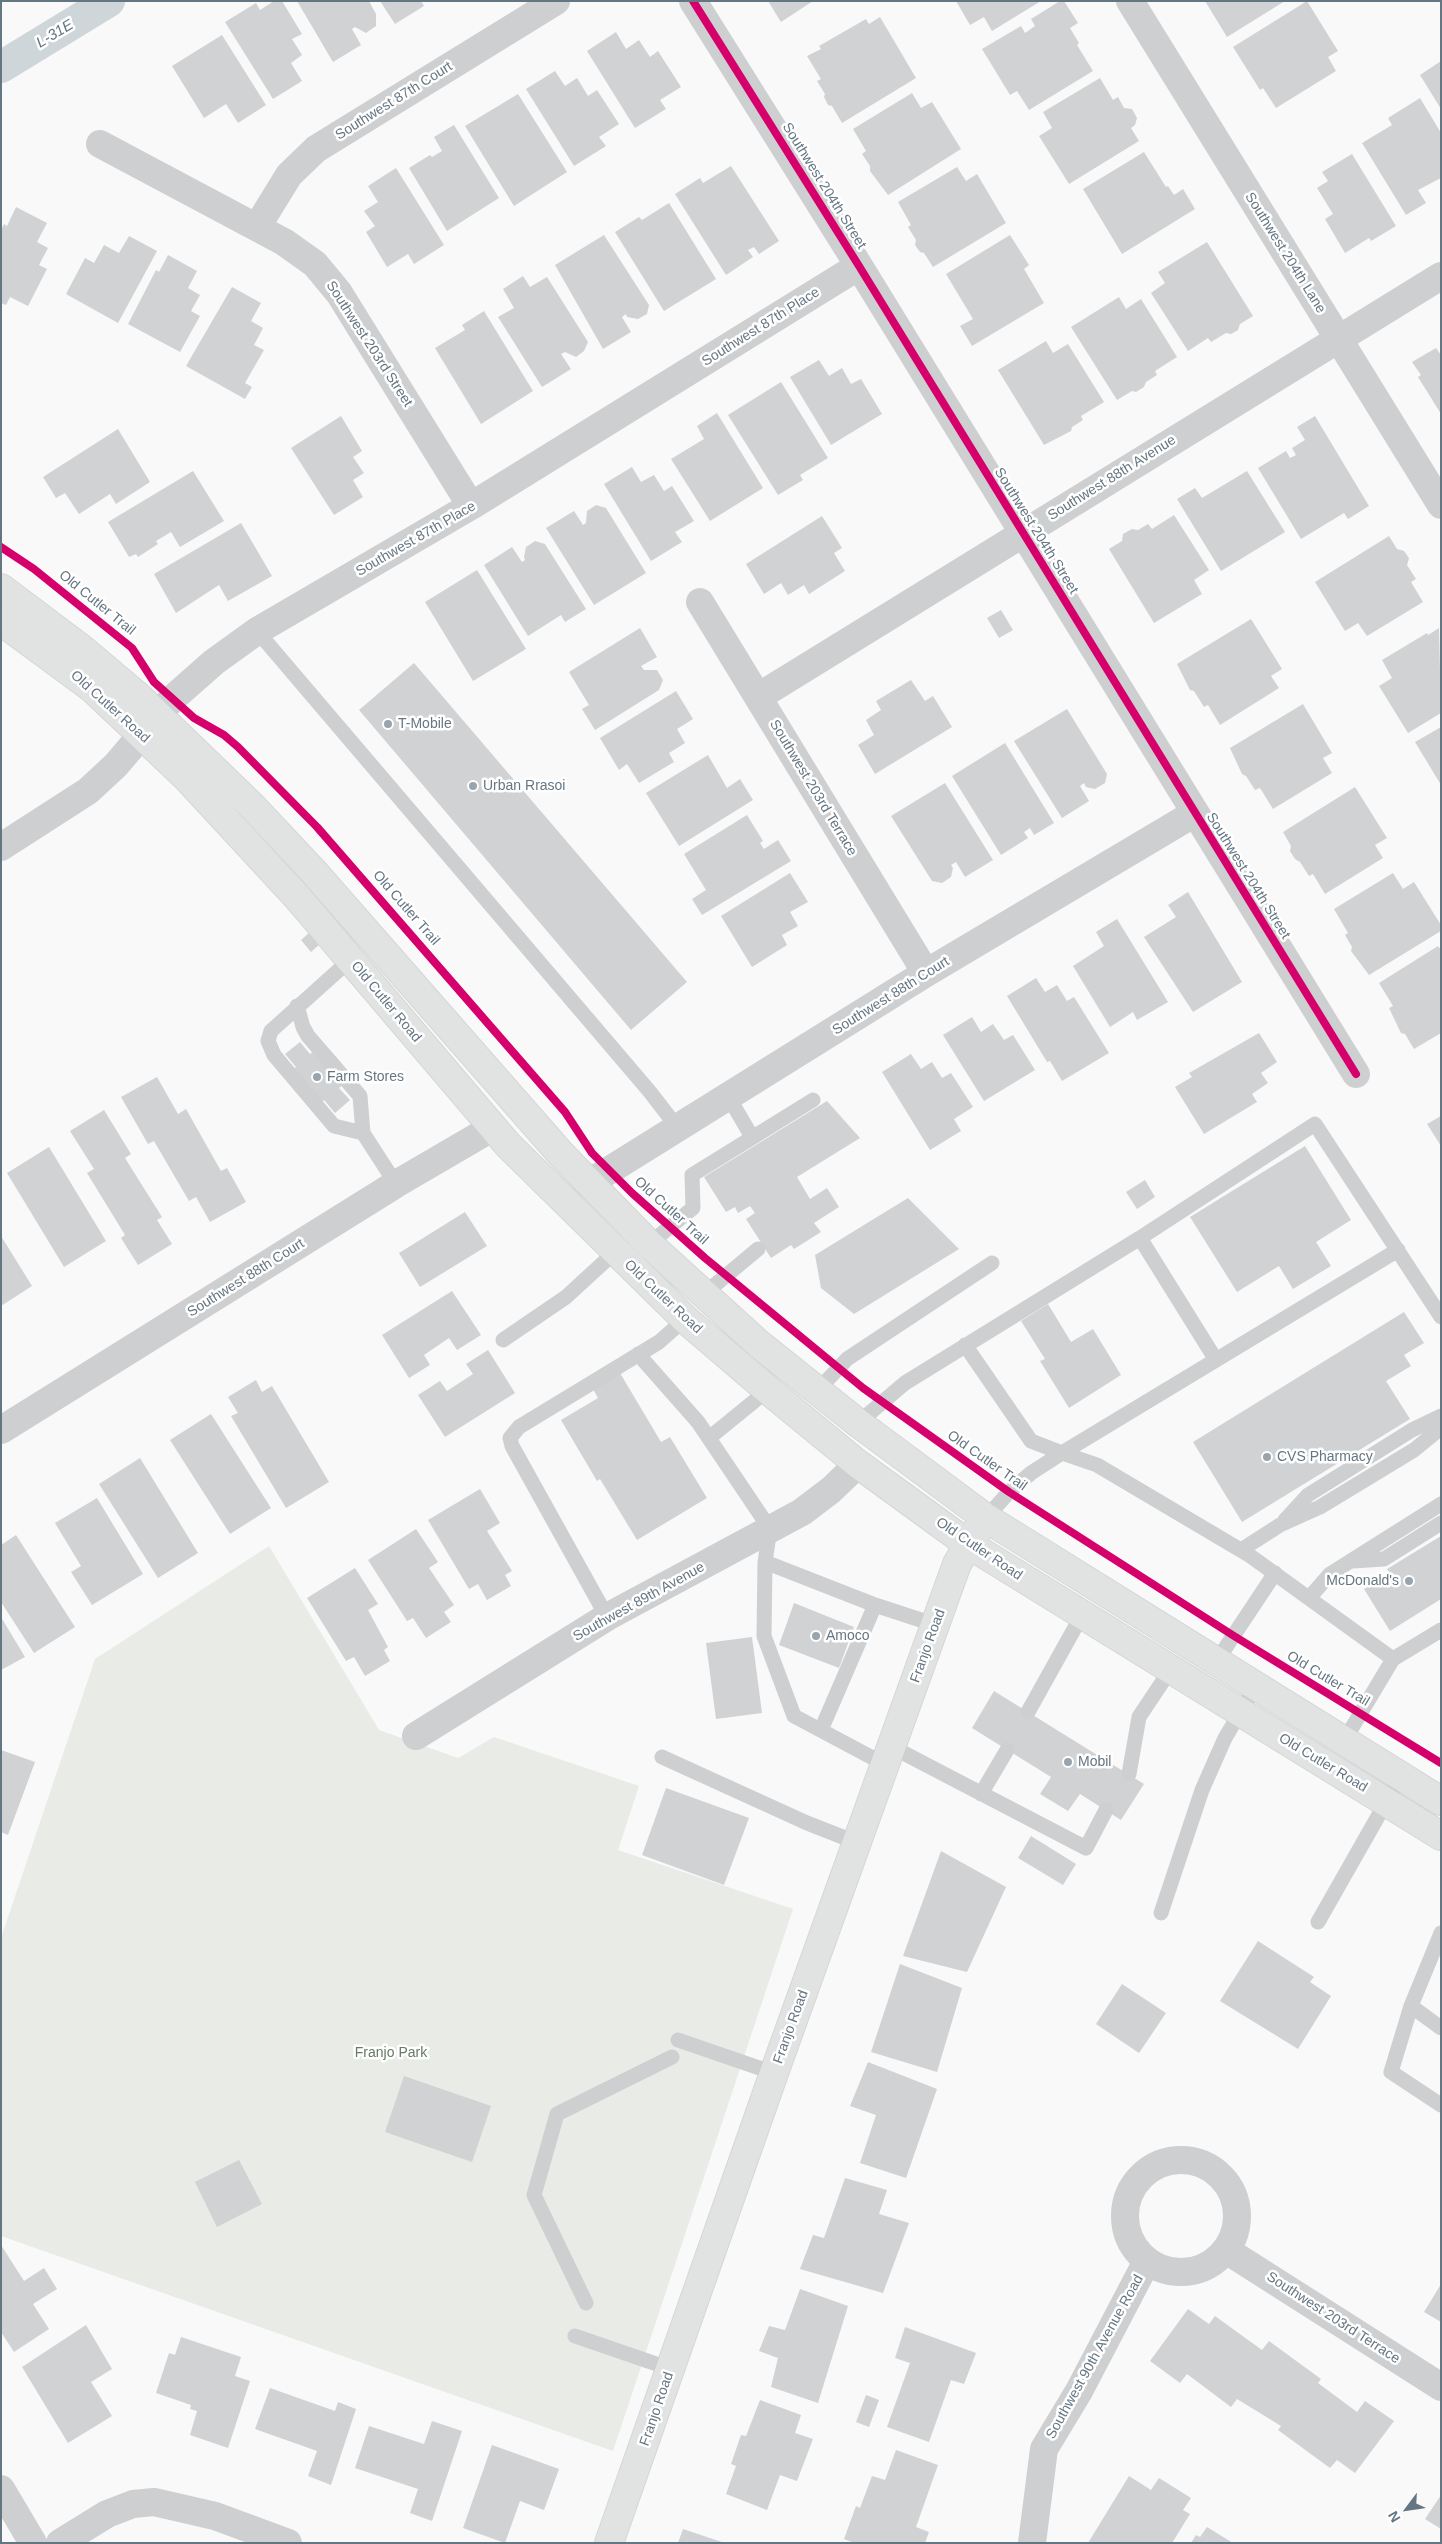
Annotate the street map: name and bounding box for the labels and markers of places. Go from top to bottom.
place label: T-Mobile [398,716,452,732]
marker: T-Mobile [382,718,394,730]
place label: Urban Rrasoi [483,778,565,794]
marker: Urban Rrasoi [467,780,479,792]
place label: Farm Stores [327,1069,404,1085]
marker: Farm Stores [311,1071,323,1083]
place label: CVS Pharmacy [1277,1449,1373,1465]
marker: CVS Pharmacy [1261,1451,1273,1463]
place label: McDonald's [1326,1573,1399,1589]
marker: McDonald's [1403,1575,1415,1587]
place label: Amoco [826,1628,870,1644]
marker: Amoco [810,1630,822,1642]
place label: Mobil [1078,1754,1111,1770]
marker: Mobil [1062,1756,1074,1768]

